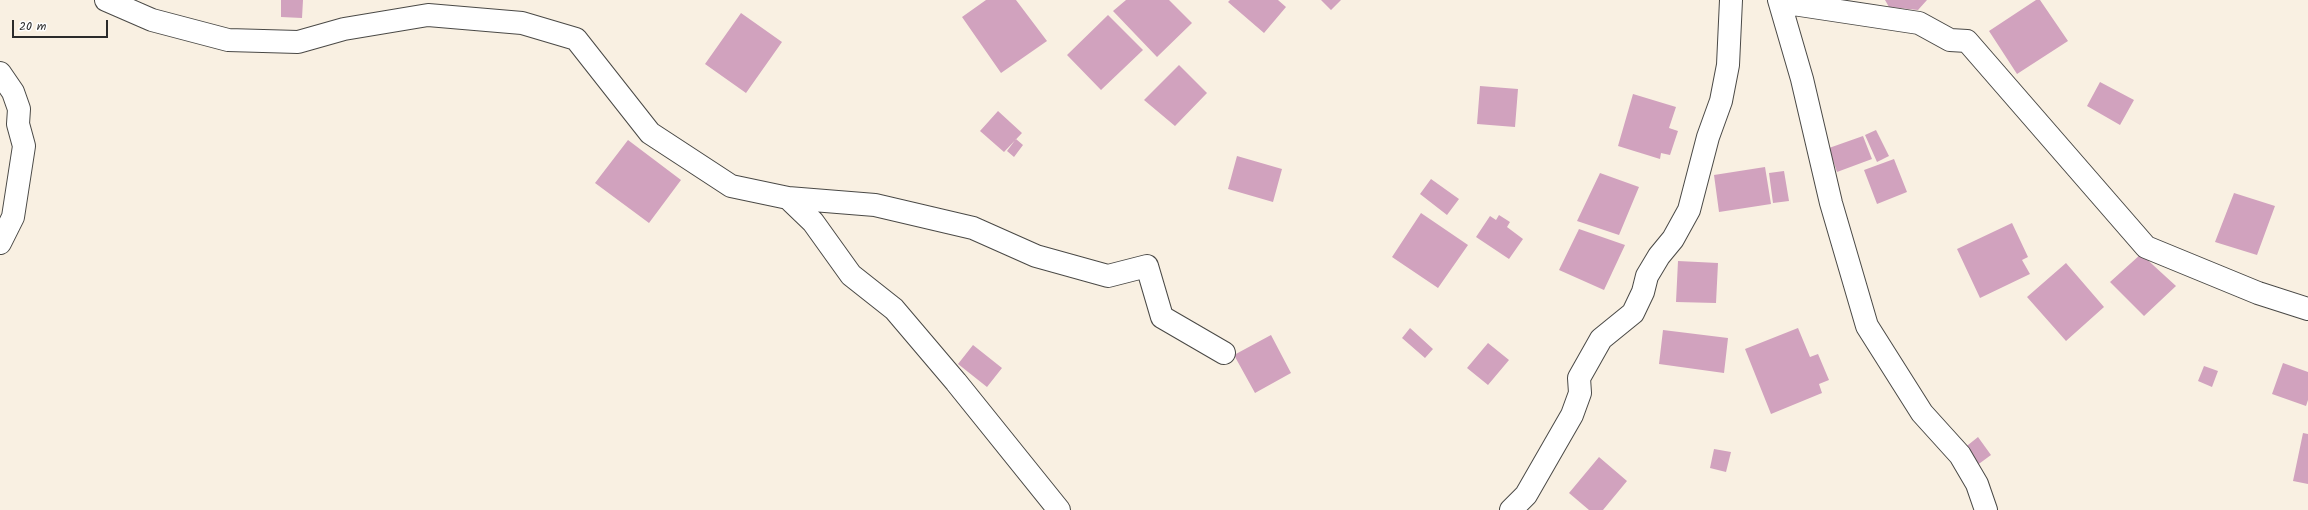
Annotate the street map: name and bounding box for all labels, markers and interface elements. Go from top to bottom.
scale bar [14,12,110,38]
text: 20 m [19,17,46,36]

